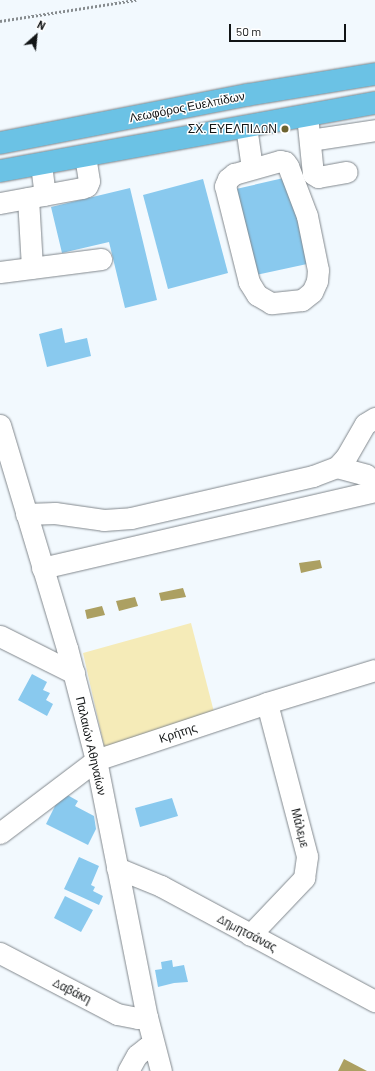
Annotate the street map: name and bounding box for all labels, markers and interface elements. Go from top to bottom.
north arrow [16,16,56,56]
scale bar [231,16,348,42]
text: N [35,17,48,32]
text: 50 m [236,24,261,38]
street label: Λεωφόρος Ευελπίδων [128,89,246,125]
place label: ΣΧ. ΕΥΕΛΠΙΔΩΝ [188,122,277,136]
marker: ΣΧ. ΕΥΕΛΠΙΔΩΝ [280,124,290,134]
street label: Παλαιών Αθηναίων [73,695,109,797]
street label: Κρήτης [157,720,199,746]
street label: Μάλεμε [288,807,312,849]
street label: Δημητσάνας [215,911,279,955]
street label: Δαβάκη [50,975,94,1007]

